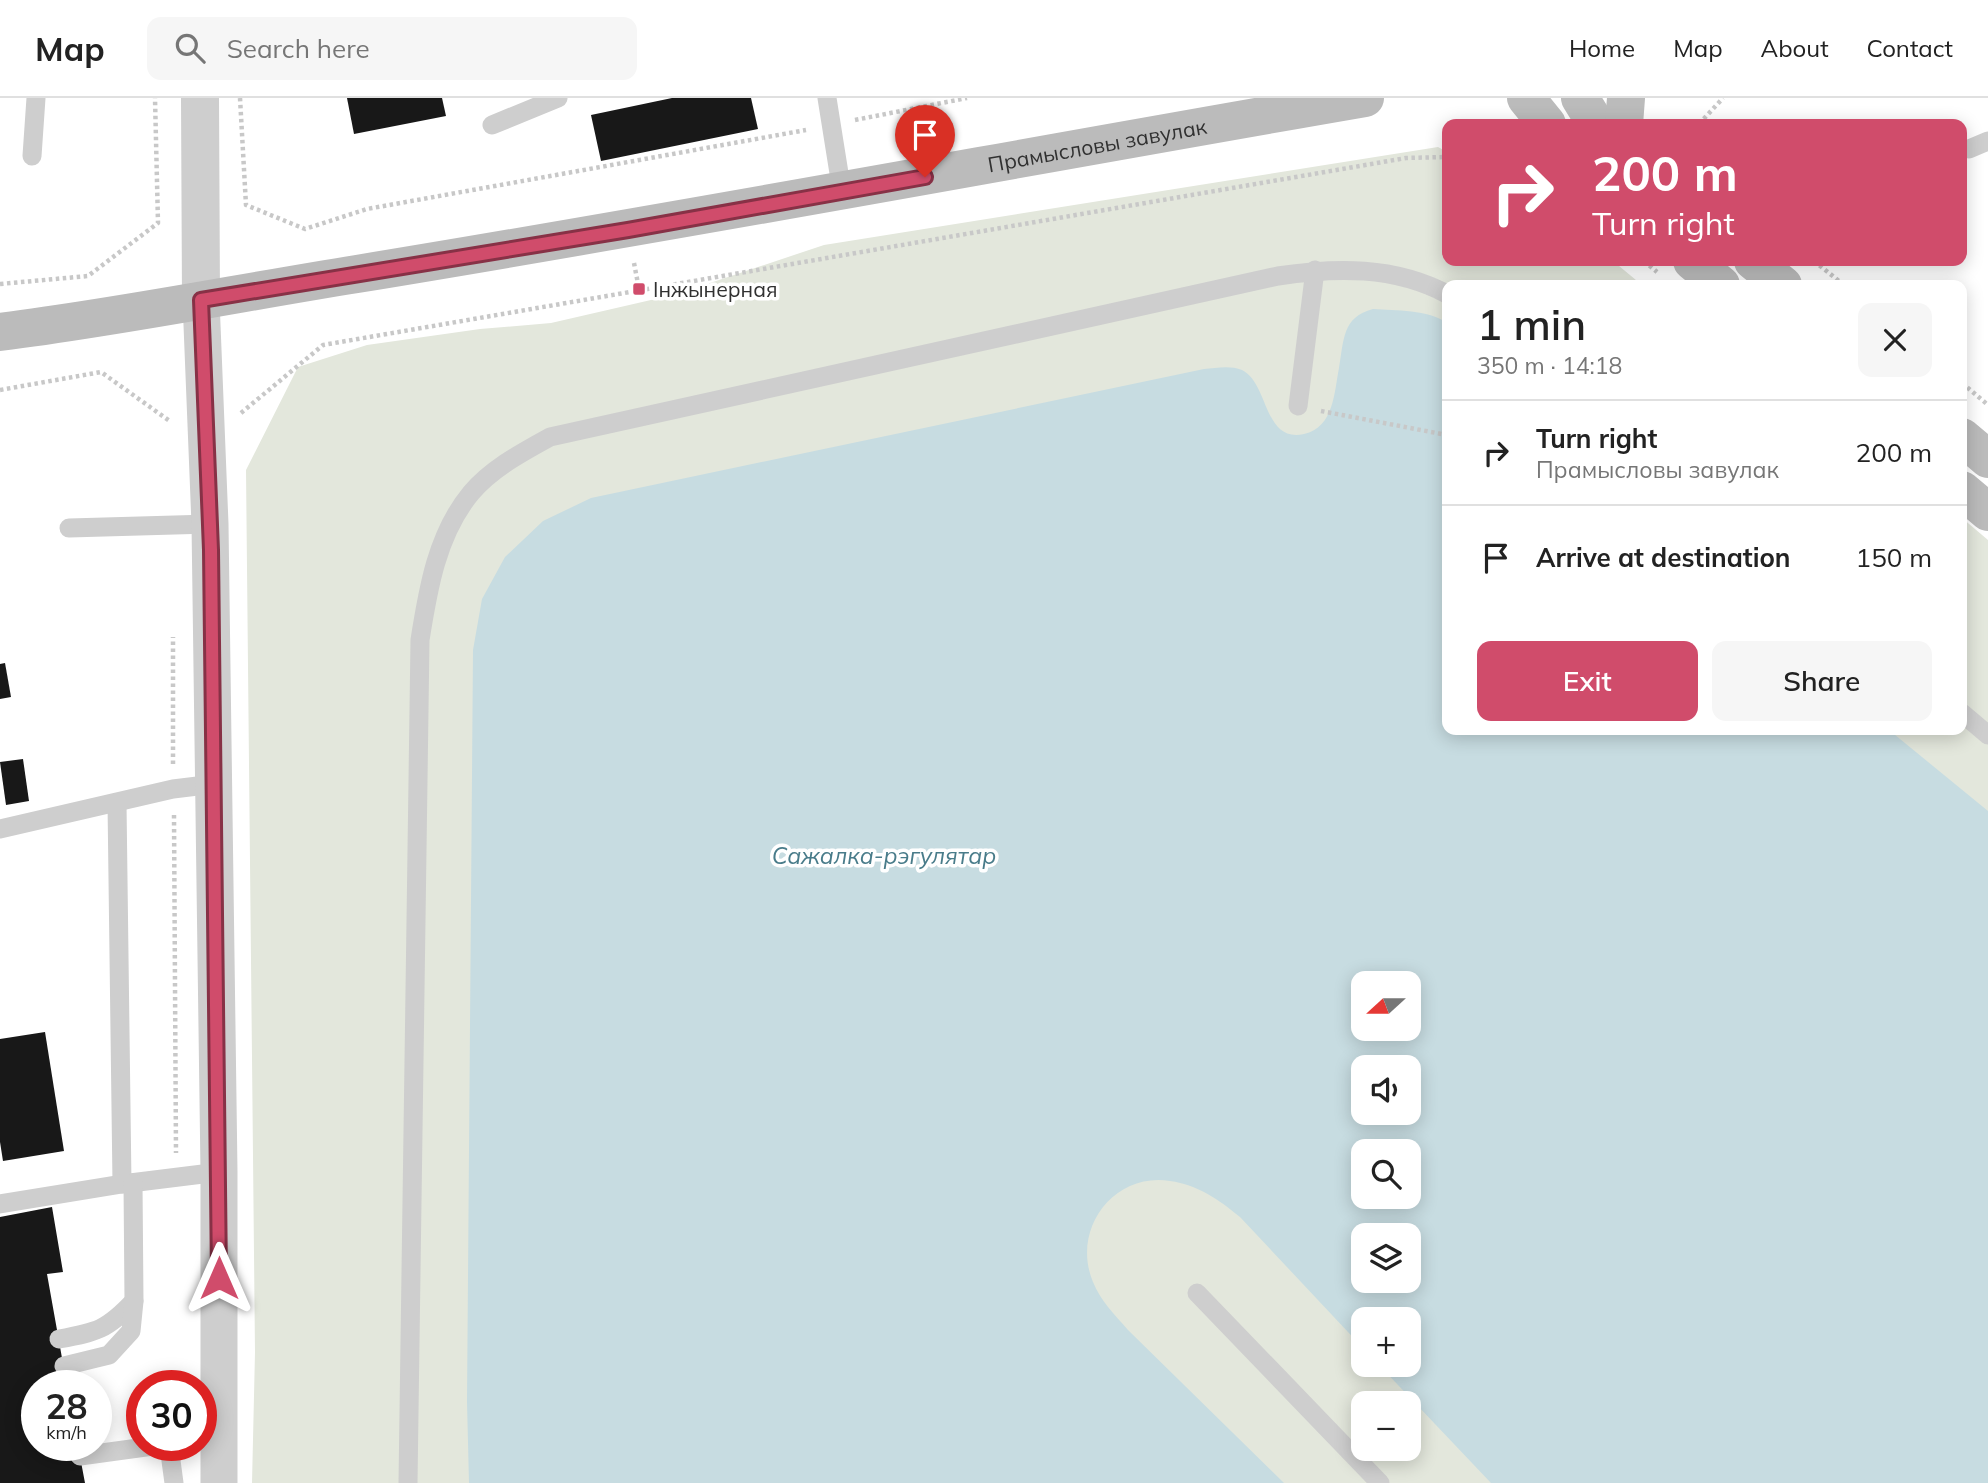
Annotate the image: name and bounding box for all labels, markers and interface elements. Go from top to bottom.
search box [147,17,637,80]
text: Map [35,28,105,69]
icon: search [171,29,209,67]
text: Search here [227,32,370,65]
text: Home [1569,33,1635,63]
text: Map [1673,33,1723,63]
text: About [1761,33,1829,63]
text: Contact [1867,33,1953,63]
pin [895,105,955,177]
street label: Прамысловы завулак [986,113,1209,177]
icon: arrive [906,116,944,154]
text: 200 m [1592,142,1738,203]
icon: right [1477,147,1568,238]
text: Turn right [1592,203,1735,243]
place label: Інжынерная [653,276,778,302]
marker: Інжынерная [631,281,647,297]
text: 1 min [1477,298,1586,351]
button: close [1858,303,1932,377]
text: 350 m · 14:18 [1477,351,1622,380]
text: Turn right [1536,422,1657,455]
icon: right [1477,434,1515,472]
text: 200 m [1856,436,1932,469]
text: Прамысловы завулак [1536,455,1779,484]
icon: arrive [1477,539,1515,577]
text: Arrive at destination [1536,541,1791,574]
text: 150 m [1856,541,1932,574]
button: Exit [1477,641,1698,721]
button: Share [1712,641,1932,721]
water label: Сажалка-рэгулятар [772,841,996,870]
north arrow [1351,971,1421,1041]
map controls [1351,971,1421,1461]
button: sound [1351,1055,1421,1125]
button: search [1351,1139,1421,1209]
button: layers [1351,1223,1421,1293]
position arrow [182,1241,256,1315]
button: + [1351,1307,1421,1377]
speed limit sign: 30 [126,1370,217,1461]
text: 28 [45,1384,88,1428]
button: − [1351,1391,1421,1461]
text: km/h [46,1421,87,1444]

